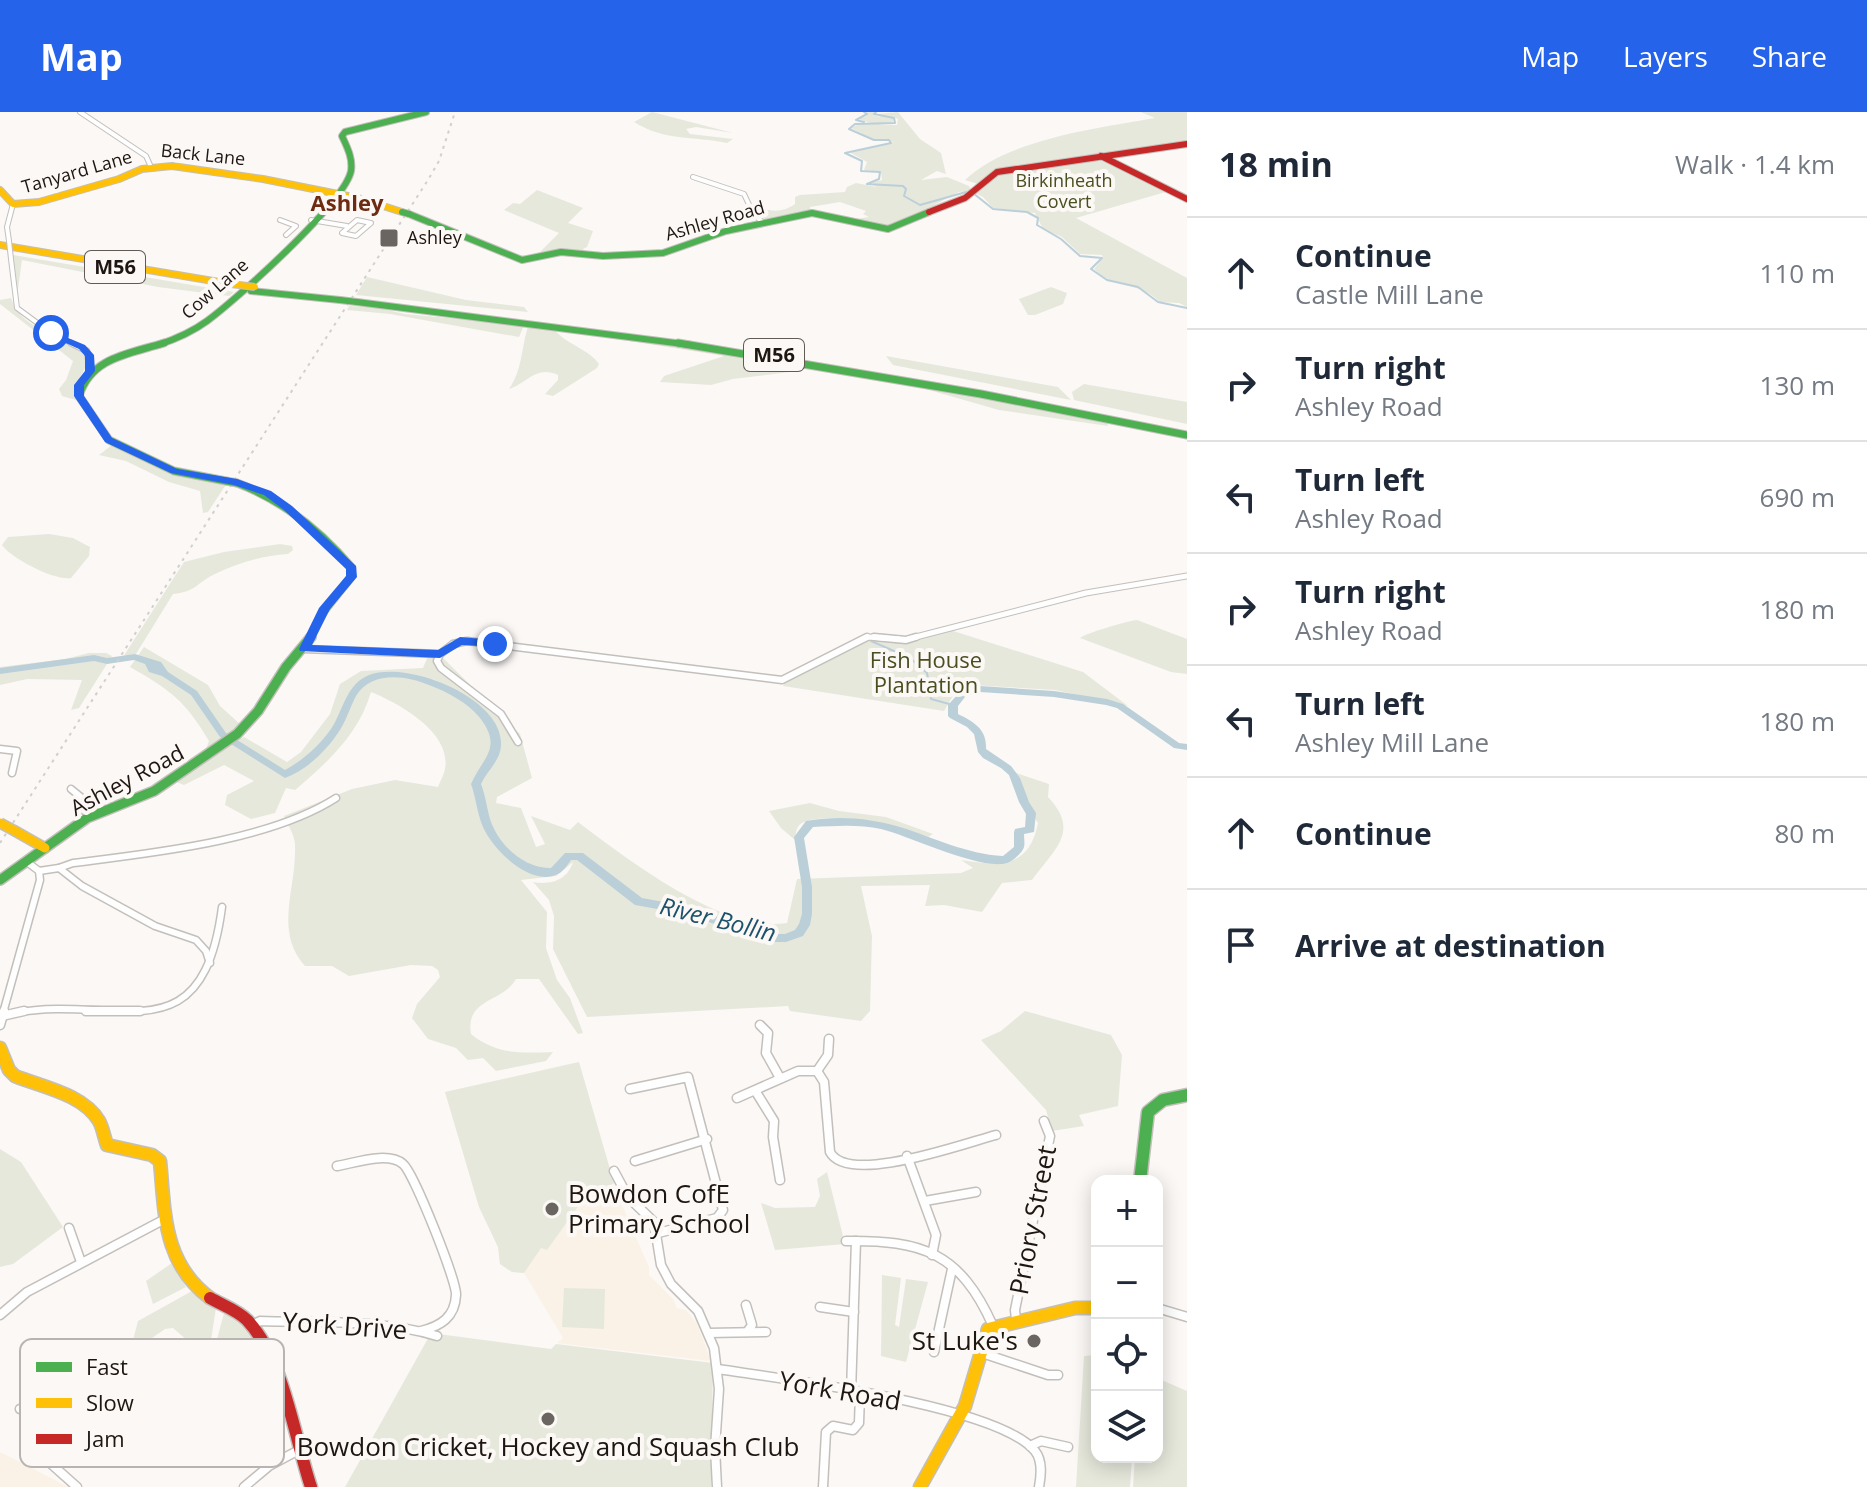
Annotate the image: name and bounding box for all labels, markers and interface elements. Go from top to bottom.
text: Map [40,30,123,82]
text: Map [1521,37,1579,75]
text: Layers [1623,37,1708,75]
text: Share [1752,37,1827,75]
street label: Back Lane [160,138,247,170]
text: 18 min [1219,141,1333,187]
street label: Tanyard Lane [19,144,135,198]
text: Walk · 1.4 km [1675,146,1835,182]
park label: Birkinheath Covert [1015,168,1113,213]
district label: Ashley [311,187,384,217]
street label: Ashley Road [662,194,767,246]
place label: Ashley [407,225,463,249]
marker: Ashley [378,227,400,249]
text: Continue [1295,235,1432,276]
road number: M56 [85,251,145,283]
icon: ahead [1219,251,1263,295]
street label: Cow Lane [176,253,253,324]
text: 110 m [1760,255,1835,291]
text: Castle Mill Lane [1295,276,1484,312]
route start [33,315,69,351]
road number: M56 [744,339,804,371]
text: Turn right [1295,347,1446,388]
icon: right [1219,363,1263,407]
text: 130 m [1760,367,1835,403]
text: Ashley Road [1295,388,1443,424]
text: Turn left [1295,459,1425,500]
icon: left [1219,475,1263,519]
text: 690 m [1760,479,1835,515]
text: Ashley Road [1295,500,1443,536]
text: Turn right [1295,571,1446,612]
icon: right [1219,587,1263,631]
text: 180 m [1760,591,1835,627]
text: Ashley Road [1295,612,1443,648]
route end [477,626,513,662]
park label: Fish House Plantation [870,644,982,699]
text: Turn left [1295,683,1425,724]
icon: left [1219,699,1263,743]
text: 180 m [1760,703,1835,739]
text: Ashley Mill Lane [1295,724,1489,760]
street label: Ashley Road [64,737,189,822]
icon: ahead [1219,811,1263,855]
text: Continue [1295,813,1432,854]
text: 80 m [1774,815,1835,851]
water label: River Bollin [657,888,780,949]
icon: arrive [1219,923,1263,967]
text: Arrive at destination [1295,925,1606,966]
street label: Priory Street [1000,1142,1064,1298]
place label: Bowdon CofE Primary School [568,1175,750,1241]
map controls [1091,1175,1163,1463]
button: + [1091,1175,1163,1247]
marker: Bowdon CofE Primary School [543,1200,561,1218]
button: − [1091,1247,1163,1319]
street label: York Drive [282,1303,409,1347]
button: locate [1091,1319,1163,1391]
place label: St Luke's [912,1322,1018,1358]
marker: St Luke's [1025,1332,1043,1350]
legend [20,1339,284,1467]
text: Fast [86,1351,128,1381]
street label: York Road [776,1362,904,1418]
text: Slow [86,1387,134,1417]
button: layers [1091,1391,1163,1463]
marker: Bowdon Cricket, Hockey and Squash Club [539,1410,557,1428]
text: Jam [84,1423,125,1453]
place label: Bowdon Cricket, Hockey and Squash Club [297,1428,799,1464]

